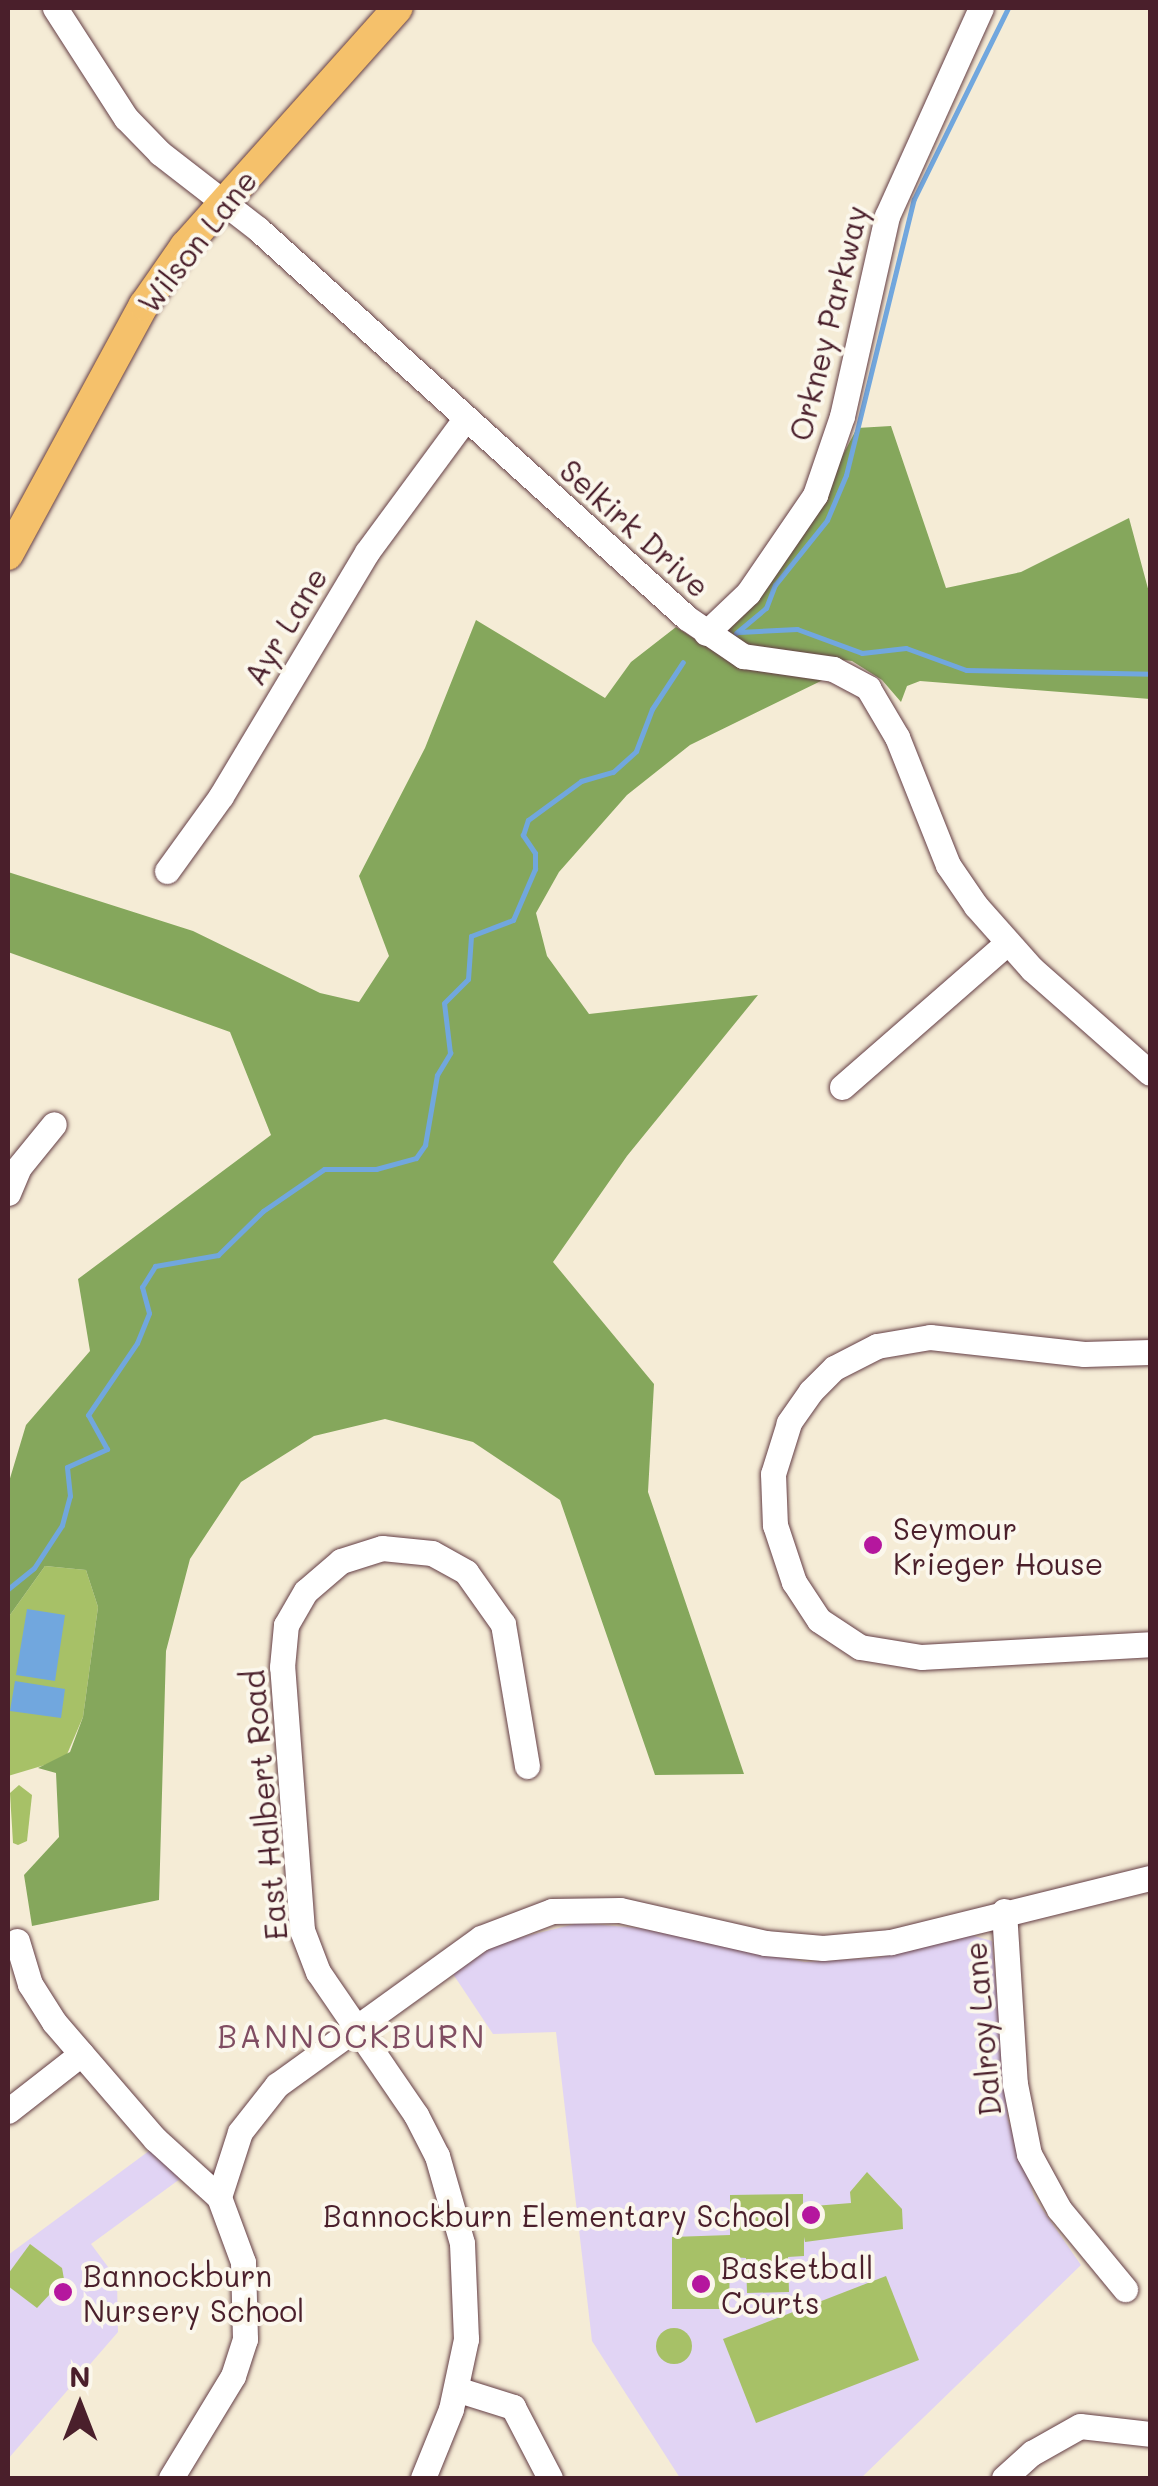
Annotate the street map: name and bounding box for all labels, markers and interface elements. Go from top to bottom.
street label: Wilson Lane [130,162,264,320]
street label: Orkney Parkway [781,202,875,444]
street label: Selkirk Drive [553,452,717,604]
street label: Ayr Lane [236,561,334,691]
place label: Seymour Krieger House [893,1510,1103,1580]
marker: Seymour Krieger House [862,1534,884,1556]
street label: East Halbert Road [234,1668,294,1942]
street label: Dalroy Lane [956,1940,1008,2118]
district label: BANNOCKBURN [217,2016,487,2054]
place label: Bannockburn Elementary School [323,2197,791,2233]
marker: Bannockburn Elementary School [800,2204,822,2226]
place label: Basketball Courts [721,2249,873,2320]
place label: Bannockburn Nursery School [83,2257,305,2328]
marker: Basketball Courts [690,2273,712,2295]
marker: Bannockburn Nursery School [52,2281,74,2303]
north arrow [30,2356,130,2456]
text: N [69,2358,91,2394]

